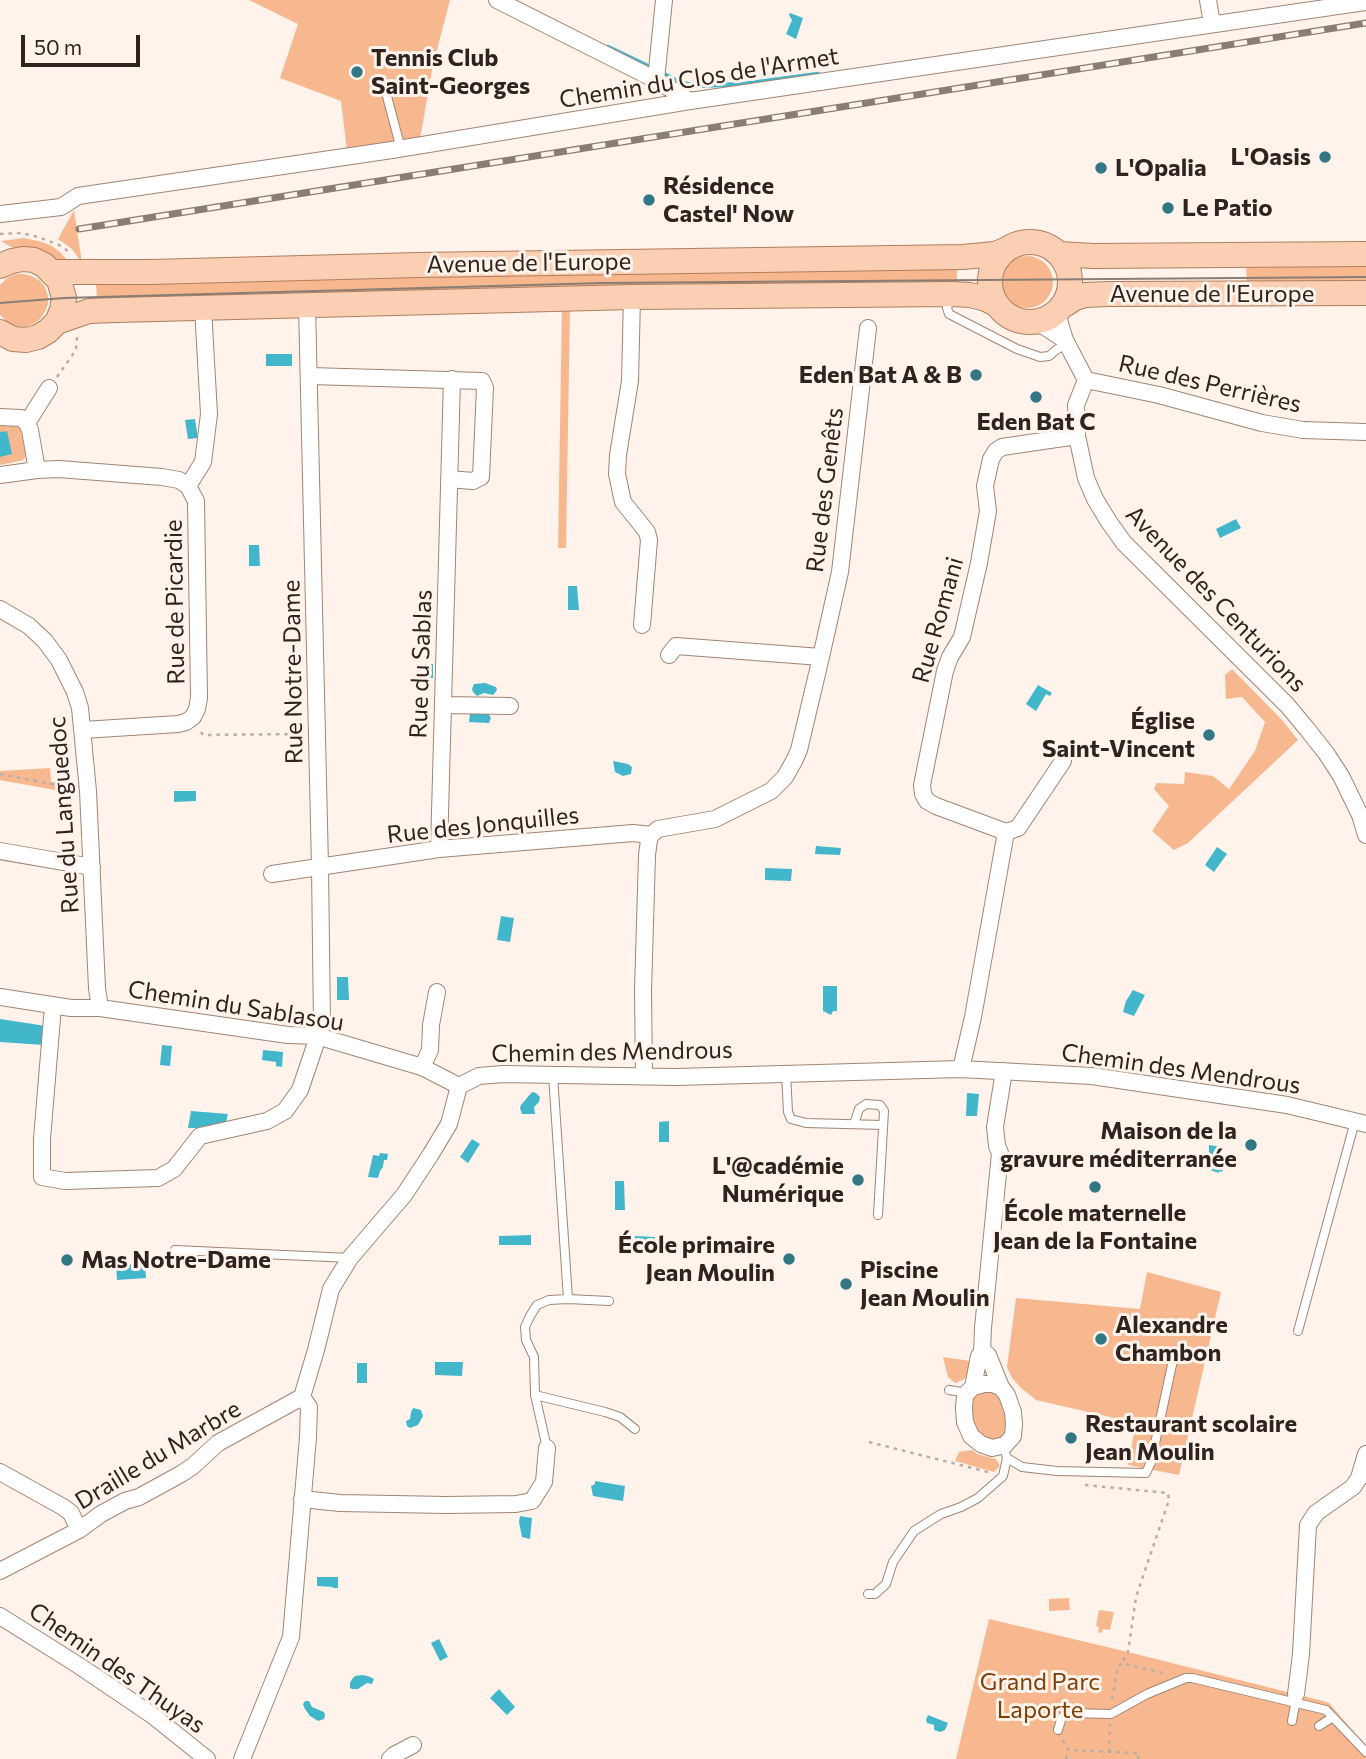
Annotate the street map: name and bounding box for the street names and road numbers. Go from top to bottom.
street label: Chemin du Clos de l'Armet [557,42,841,114]
street label: Avenue de l'Europe [426,247,632,279]
street label: Avenue de l'Europe [1110,280,1314,308]
street label: Rue des Perrières [1116,349,1304,419]
street label: Rue des Genêts [801,406,849,574]
street label: Avenue des Centurions [1120,500,1312,698]
street label: Rue de Picardie [159,519,191,685]
street label: Rue Romani [906,554,970,686]
street label: Rue Notre-Dame [277,580,309,764]
street label: Rue du Sablas [404,589,438,739]
street label: Rue du Languedoc [43,715,85,915]
street label: Rue des Jonquilles [385,801,581,849]
street label: Chemin du Sablasou [126,975,346,1037]
street label: Chemin des Mendrous [491,1035,733,1069]
street label: Chemin des Mendrous [1059,1038,1303,1100]
street label: Draille du Marbre [70,1394,246,1516]
street label: Chemin des Thuyas [23,1596,211,1740]

